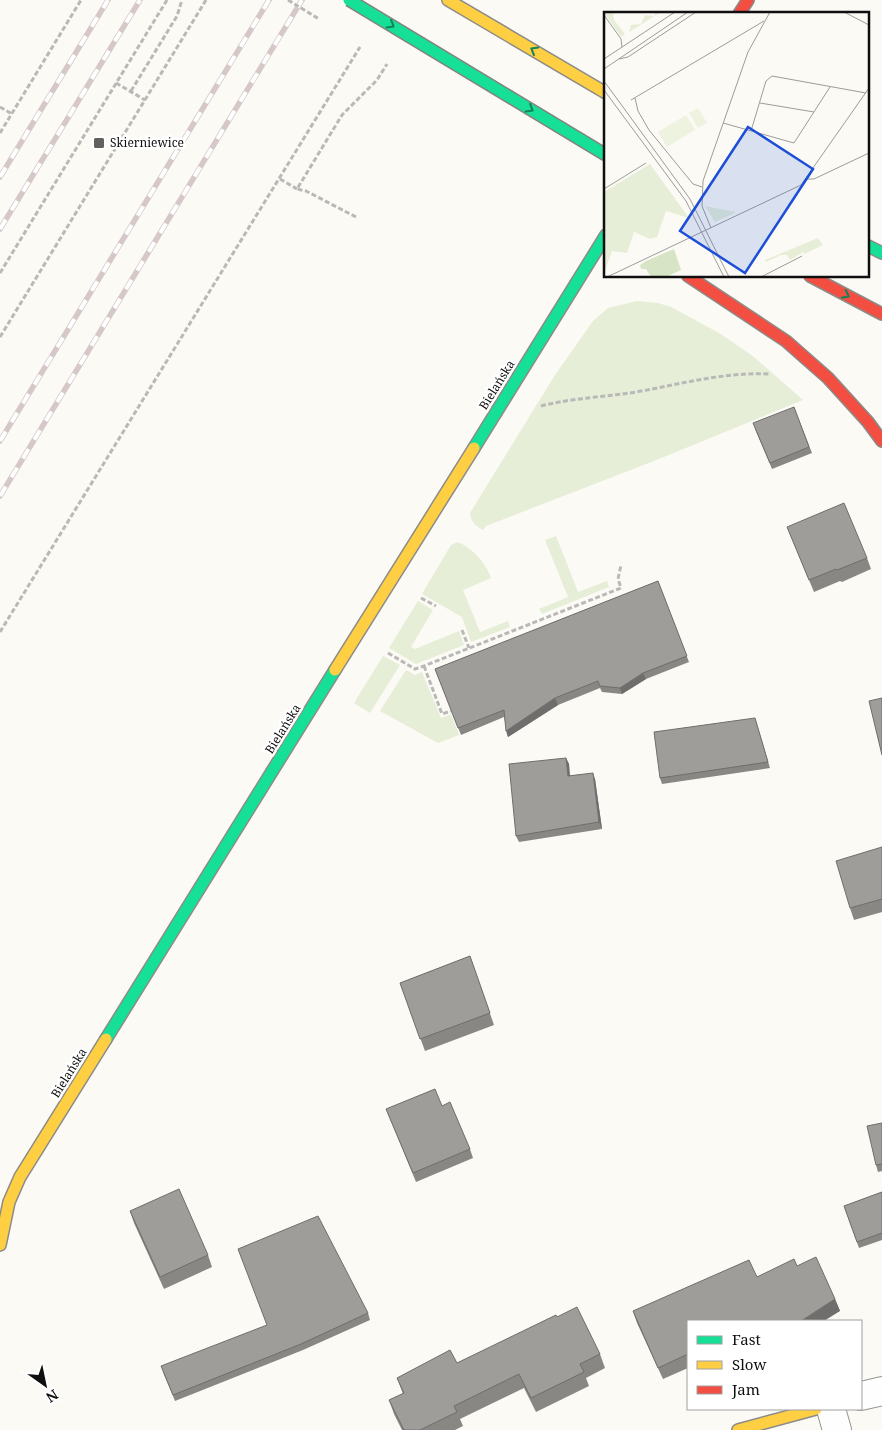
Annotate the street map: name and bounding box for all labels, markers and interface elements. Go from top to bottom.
inset map [604,12,870,278]
one-way arrow [385,19,394,29]
one-way arrow [530,47,539,57]
one-way arrow [525,103,534,113]
place label: Skierniewice [110,134,184,151]
marker: Skierniewice [92,136,106,150]
one-way arrow [841,289,850,299]
street label: Bielańska [475,356,519,413]
street label: Bielańska [261,700,305,757]
street label: Bielańska [47,1044,91,1101]
legend [687,1320,862,1410]
text: Fast [732,1329,761,1349]
text: Slow [732,1354,766,1374]
north arrow [20,1360,70,1410]
text: Jam [731,1379,760,1399]
text: N [43,1385,62,1407]

